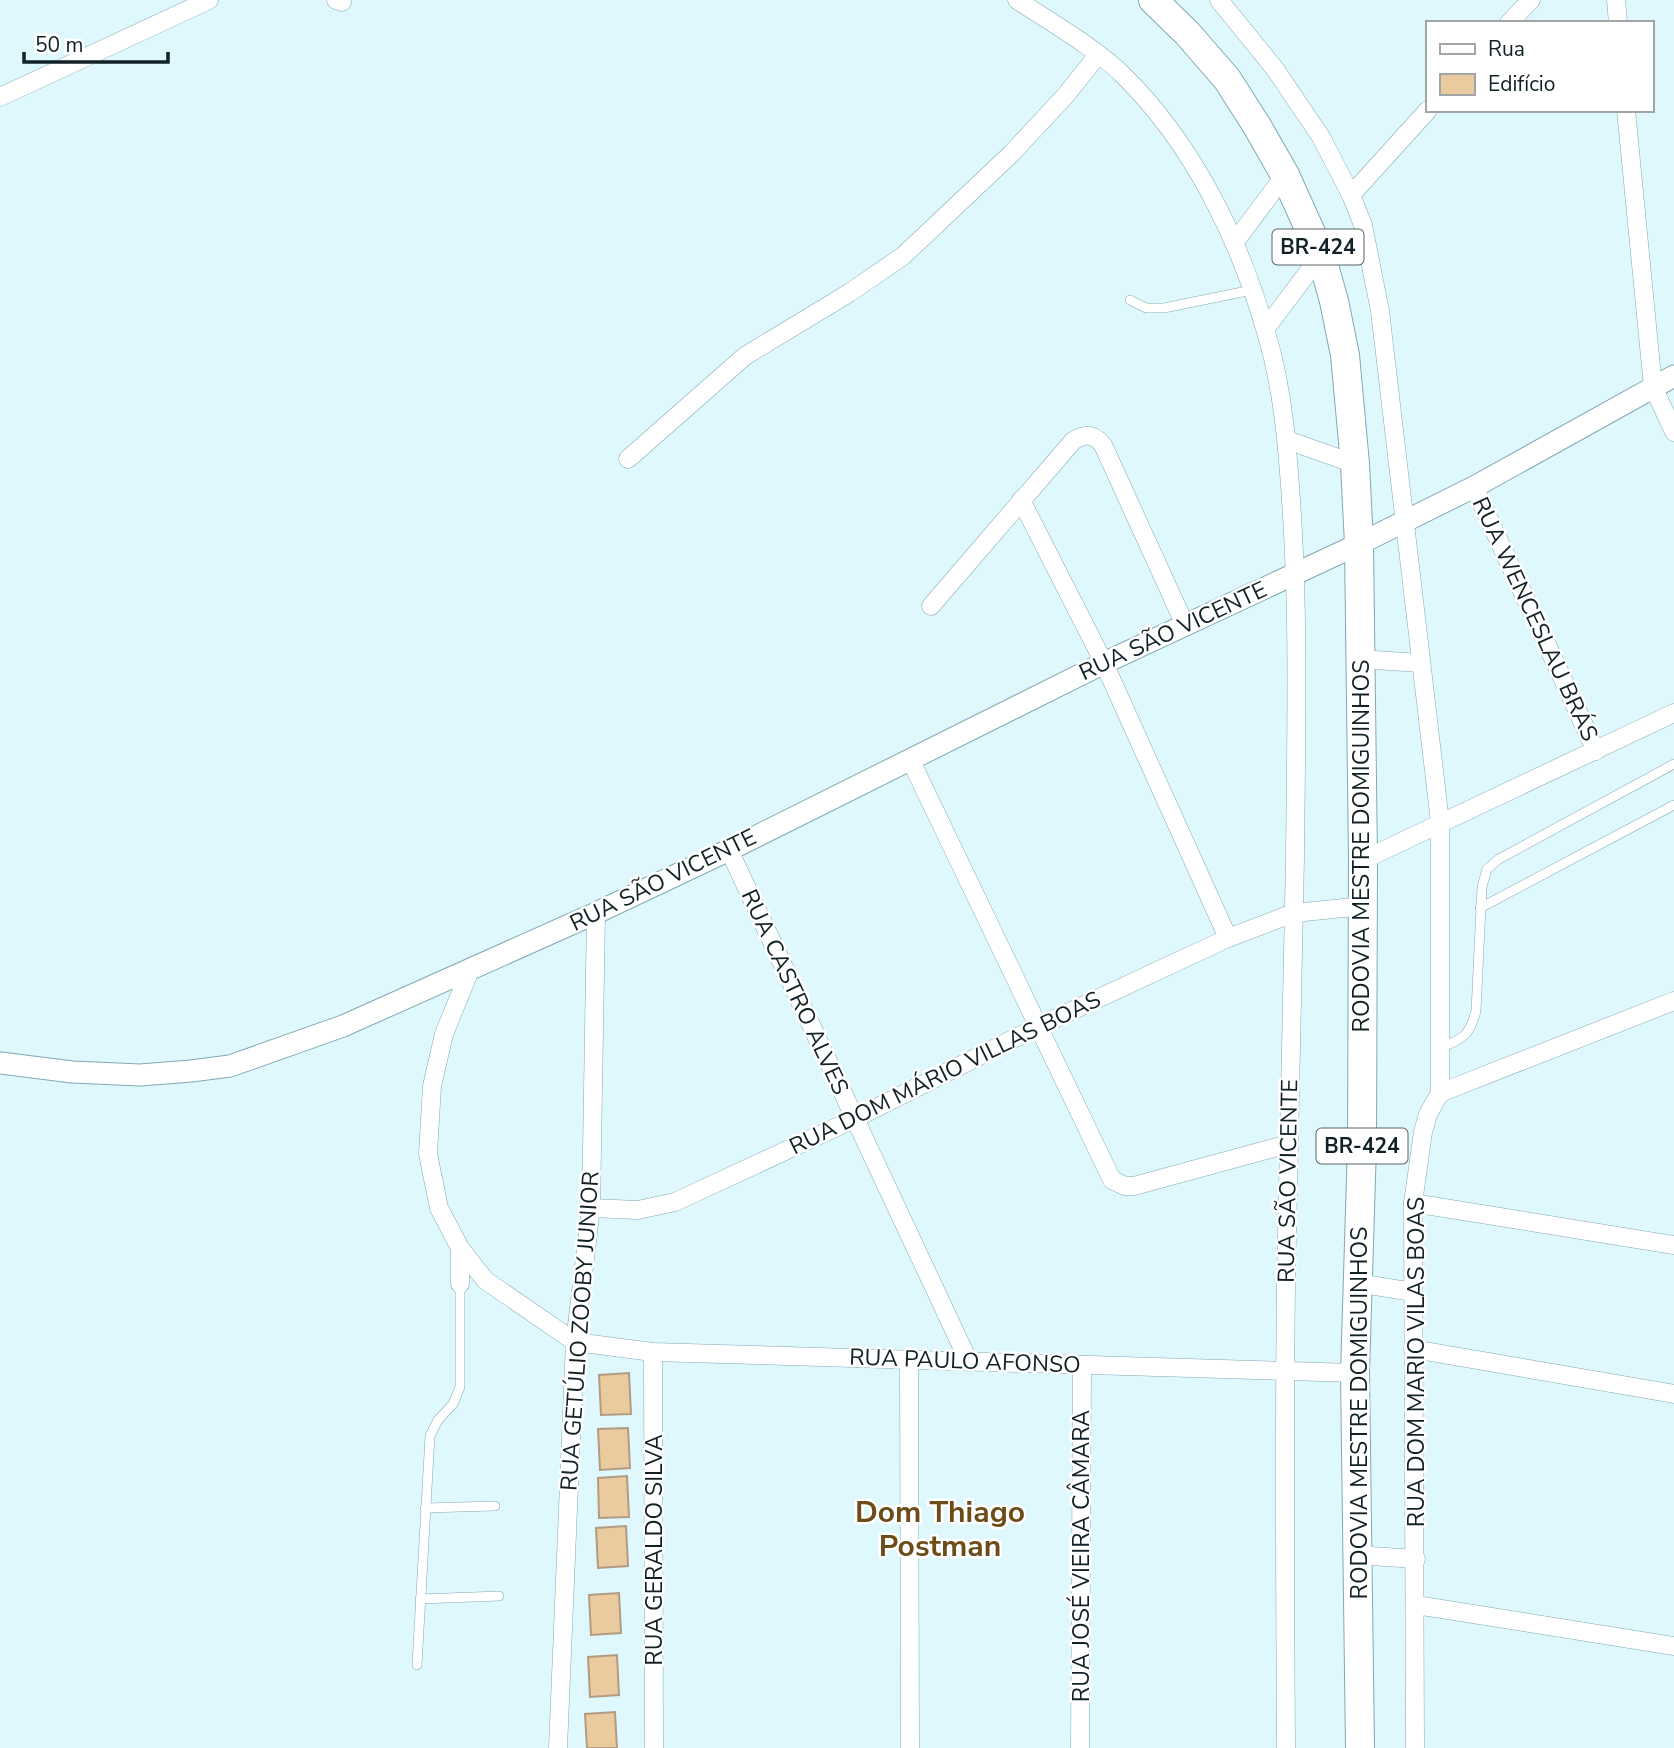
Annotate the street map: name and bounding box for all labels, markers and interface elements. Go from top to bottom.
scale bar [24,21,168,65]
legend [1426,21,1653,112]
text: 50 m [35,31,84,59]
text: Rua [1488,35,1525,63]
text: Edifício [1488,70,1555,98]
road number: BR-424 [1272,230,1364,264]
street label: RUA WENCESLAU BRÁS [1465,492,1605,746]
street label: RUA SÃO VICENTE [1074,574,1272,688]
street label: RODOVIA MESTRE DOMIGUINHOS [1346,660,1377,1032]
street label: RUA SÃO VICENTE [565,821,761,939]
street label: RUA CASTRO ALVES [734,884,856,1100]
street label: RUA DOM MÁRIO VILLAS BOAS [784,984,1106,1162]
street label: RUA SÃO VICENTE [1271,1079,1305,1283]
road number: BR-424 [1316,1128,1408,1164]
street label: RUA GETÚLIO ZOOBY JUNIOR [553,1170,607,1492]
street label: RUA DOM MARIO VILAS BOAS [1401,1197,1432,1527]
street label: RODOVIA MESTRE DOMIGUINHOS [1344,1227,1375,1599]
street label: RUA PAULO AFONSO [849,1341,1081,1381]
street label: RUA JOSÉ VIEIRA CÂMARA [1066,1410,1097,1702]
street label: RUA GERALDO SILVA [639,1434,670,1666]
district label: Dom Thiago Postman [855,1492,1025,1567]

